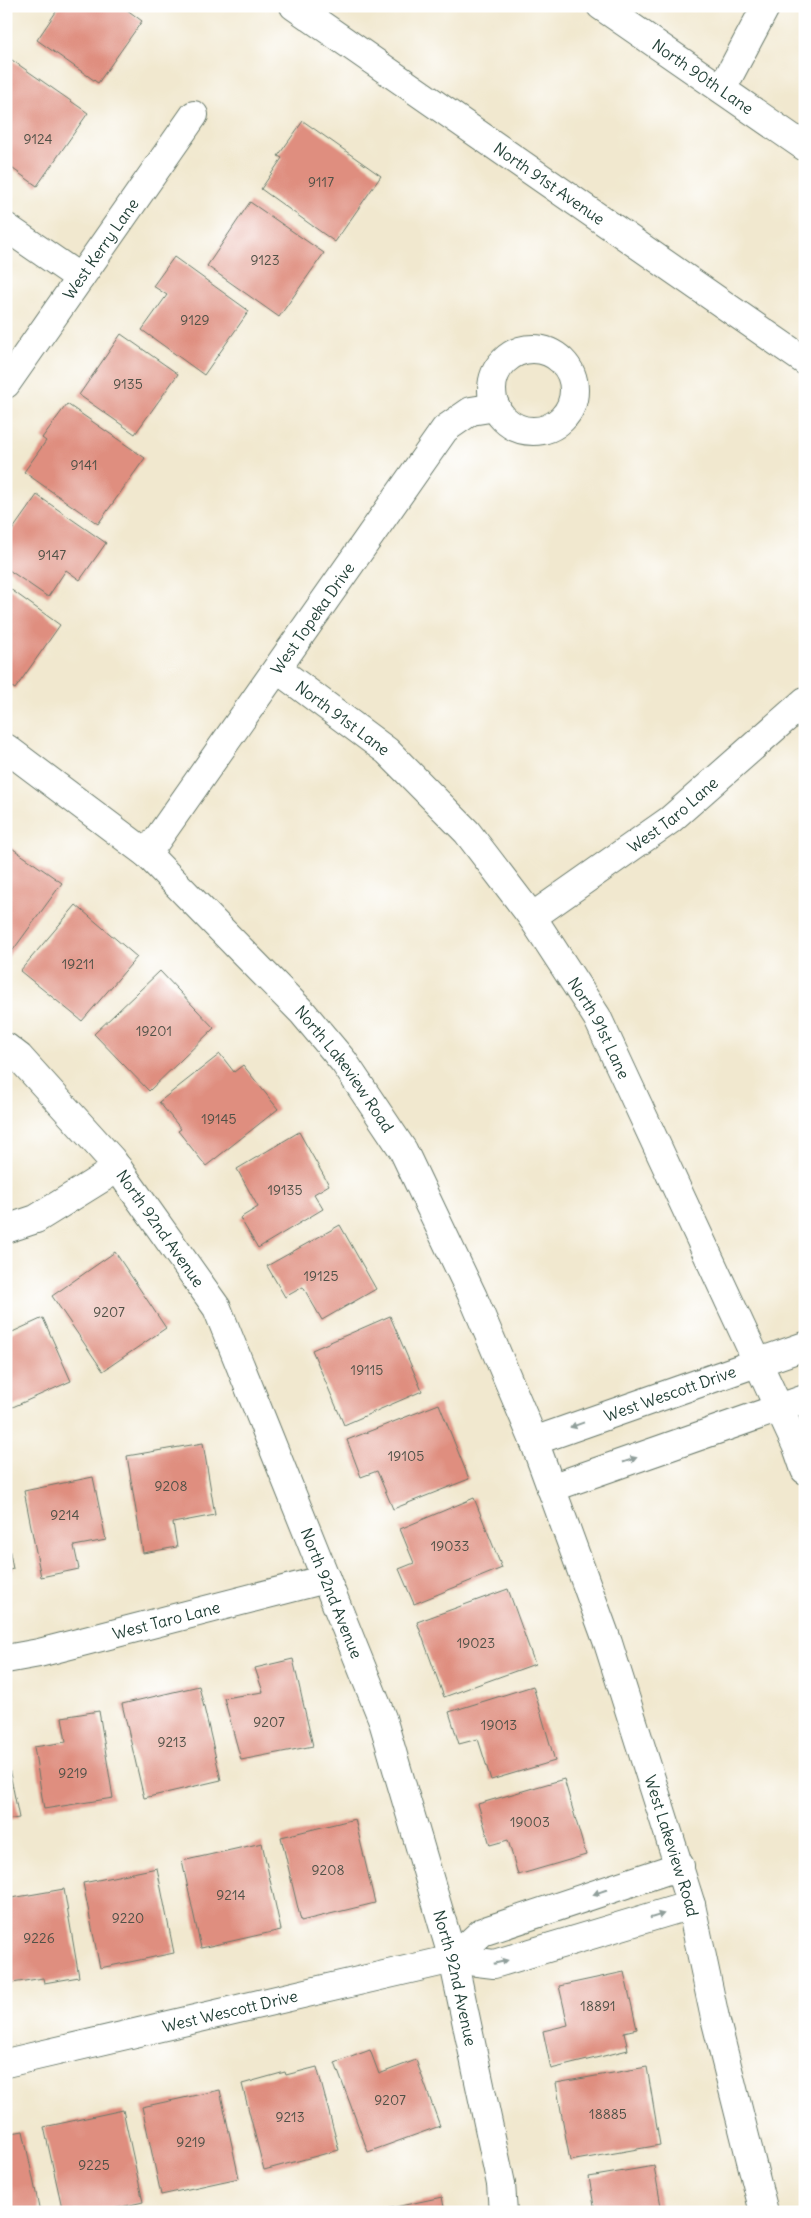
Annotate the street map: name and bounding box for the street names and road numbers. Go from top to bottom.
street label: North 90th Lane [648,35,758,118]
street label: North 91st Avenue [490,138,609,229]
street label: West Kerry Lane [58,194,143,303]
street label: West Topeka Drive [266,558,358,678]
street label: North 91st Lane [292,676,394,760]
street label: West Taro Lane [623,772,722,857]
street label: North 91st Lane [564,973,634,1082]
street label: North Lakeview Road [291,1001,398,1136]
street label: North 92nd Avenue [112,1166,209,1291]
street label: West Wescott Drive [601,1361,738,1426]
street label: North 92nd Avenue [297,1525,367,1661]
street label: West Taro Lane [110,1597,222,1644]
street label: West Lakeview Road [640,1772,703,1918]
street label: North 92nd Avenue [429,1908,481,2048]
street label: West Wescott Drive [160,1985,300,2036]

